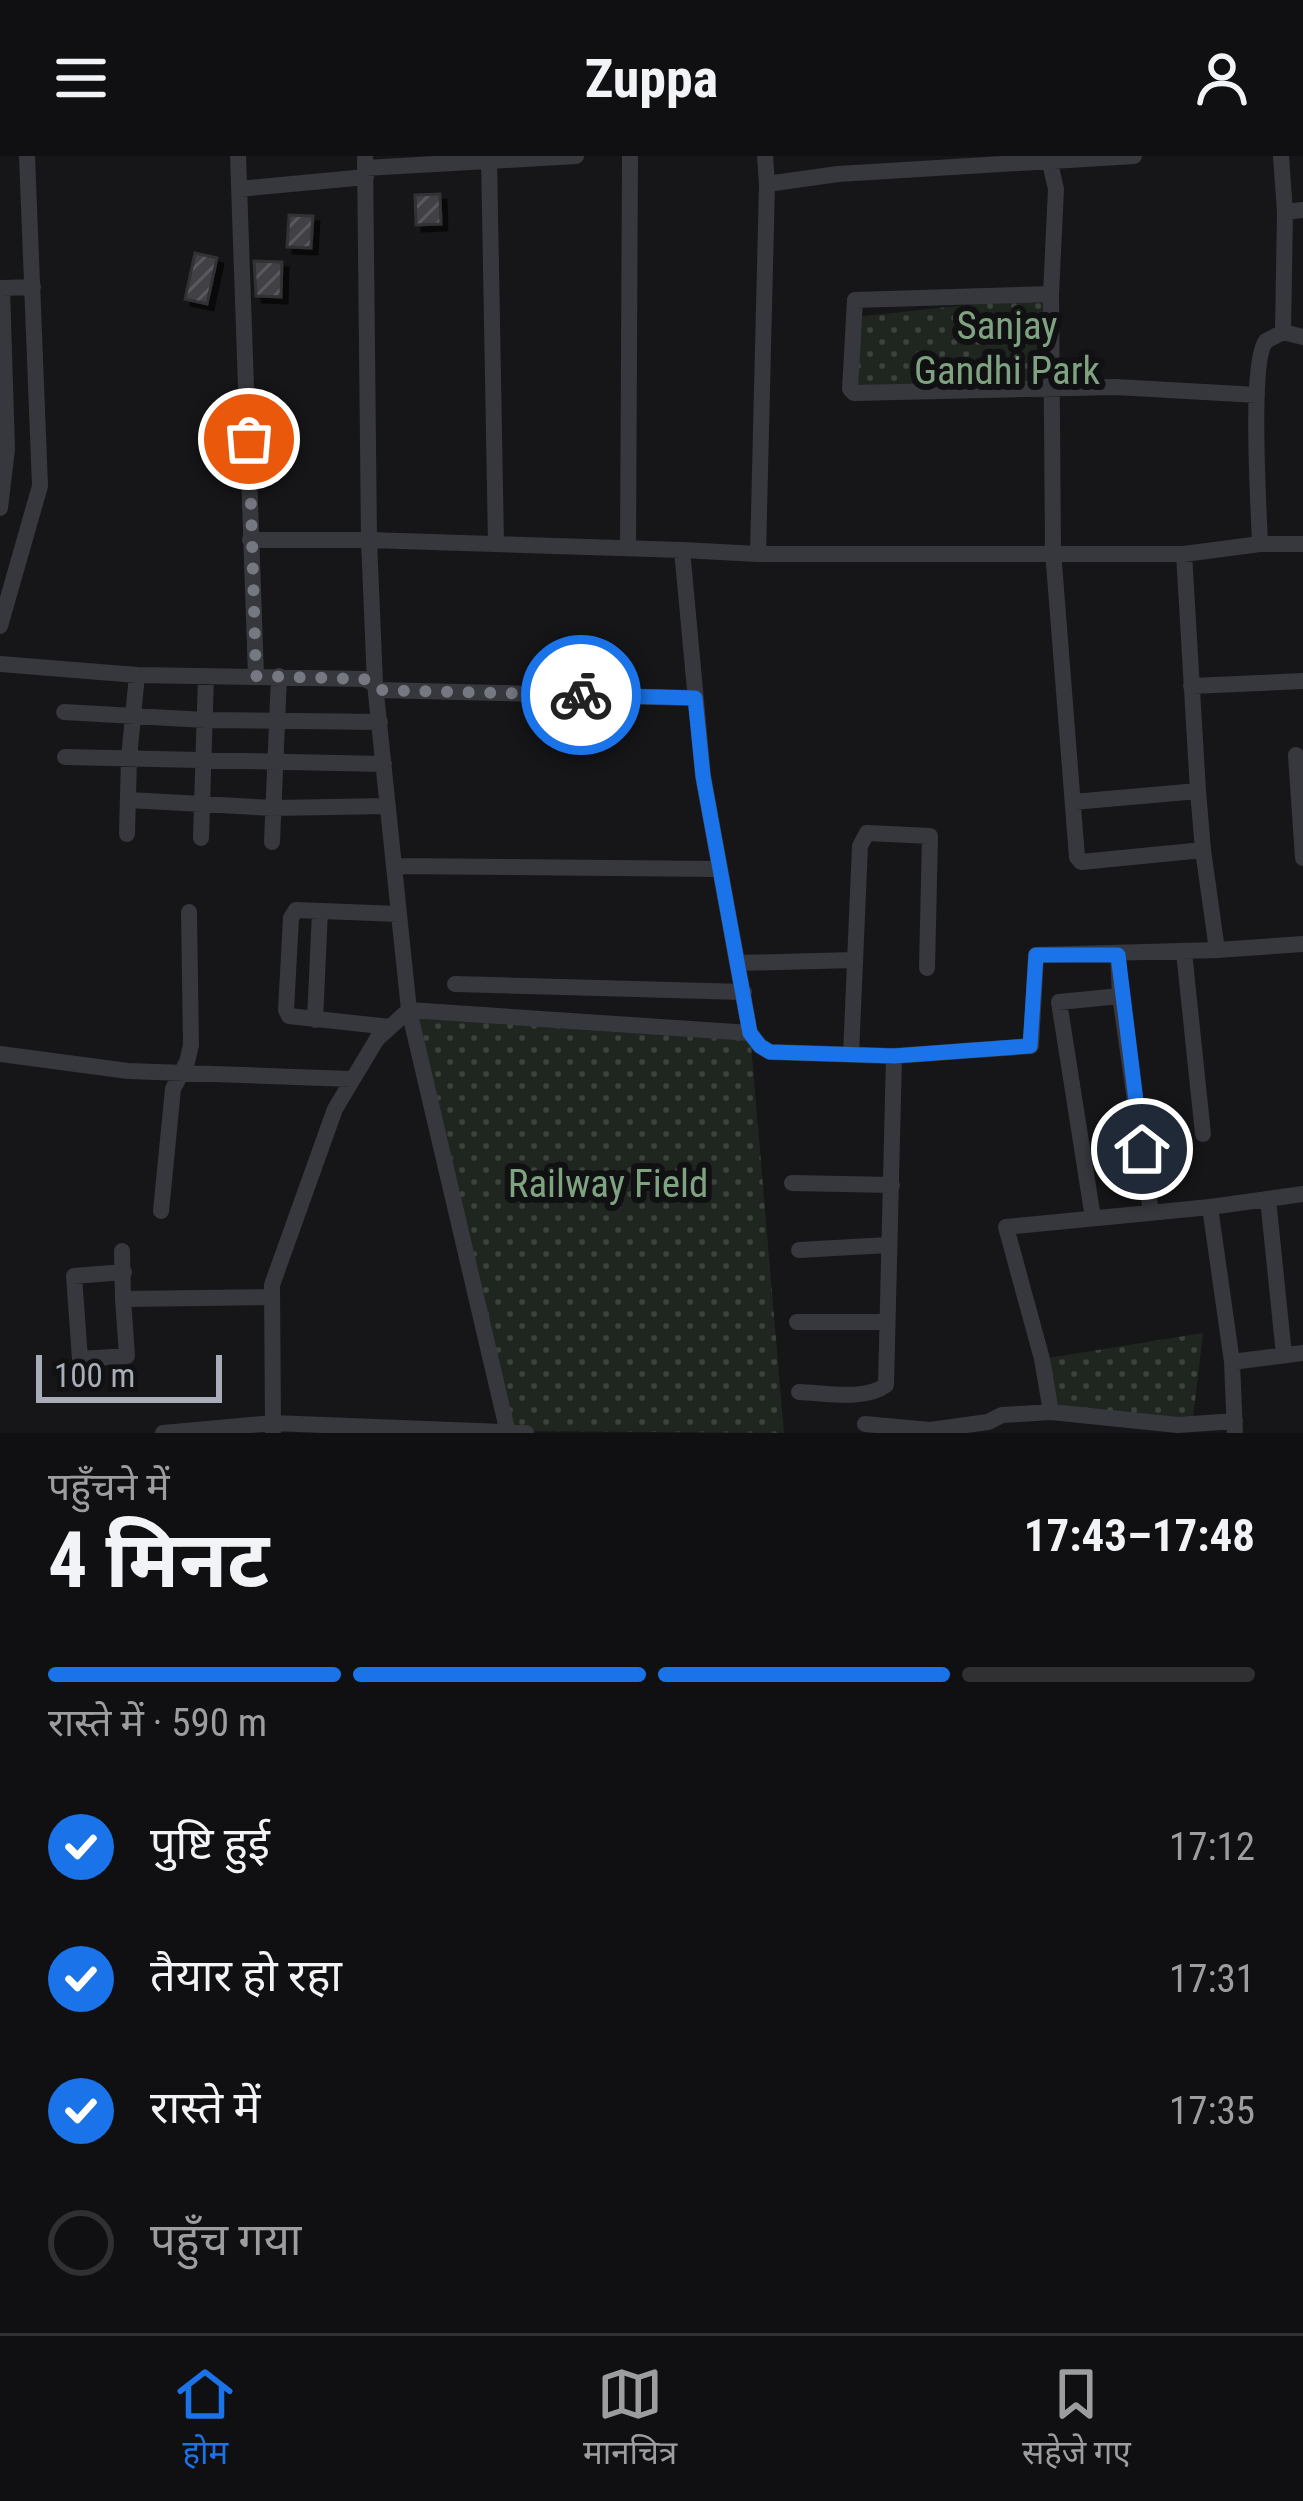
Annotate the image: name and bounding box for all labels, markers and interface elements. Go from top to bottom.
icon: menu [48,45,114,111]
icon: person [1189,45,1255,111]
text: Zuppa [585,47,718,110]
park label: Sanjay Gandhi Park [914,303,1101,394]
pin [198,388,300,490]
icon: bag [216,406,282,472]
courier [521,635,641,755]
icon: bike [548,662,614,728]
pin [1091,1098,1193,1200]
icon: home [1109,1116,1175,1182]
park label: Railway Field [508,1161,708,1207]
scale bar [36,1349,222,1402]
text: 100 m [54,1356,135,1395]
text: पहुँचने में [48,1464,170,1510]
text: 17:43–17:48 [1024,1509,1255,1562]
text: 4 मिनट [48,1515,269,1606]
text: रास्ते में · 590 m [48,1700,267,1746]
icon: check [48,1814,114,1880]
text: पुष्टि हुई [150,1817,270,1870]
text: 17:12 [1169,1824,1255,1870]
icon: check [48,1946,114,2012]
text: तैयार हो रहा [150,1949,342,2002]
text: 17:31 [1169,1956,1255,2002]
icon: check [48,2078,114,2144]
text: रास्ते में [150,2081,260,2134]
text: 17:35 [1169,2088,1255,2134]
text: पहुँच गया [150,2213,301,2266]
tab: होम [172,2361,238,2477]
tab: मानचित्र [583,2361,677,2477]
tab: सहेजे गए [1022,2361,1131,2477]

